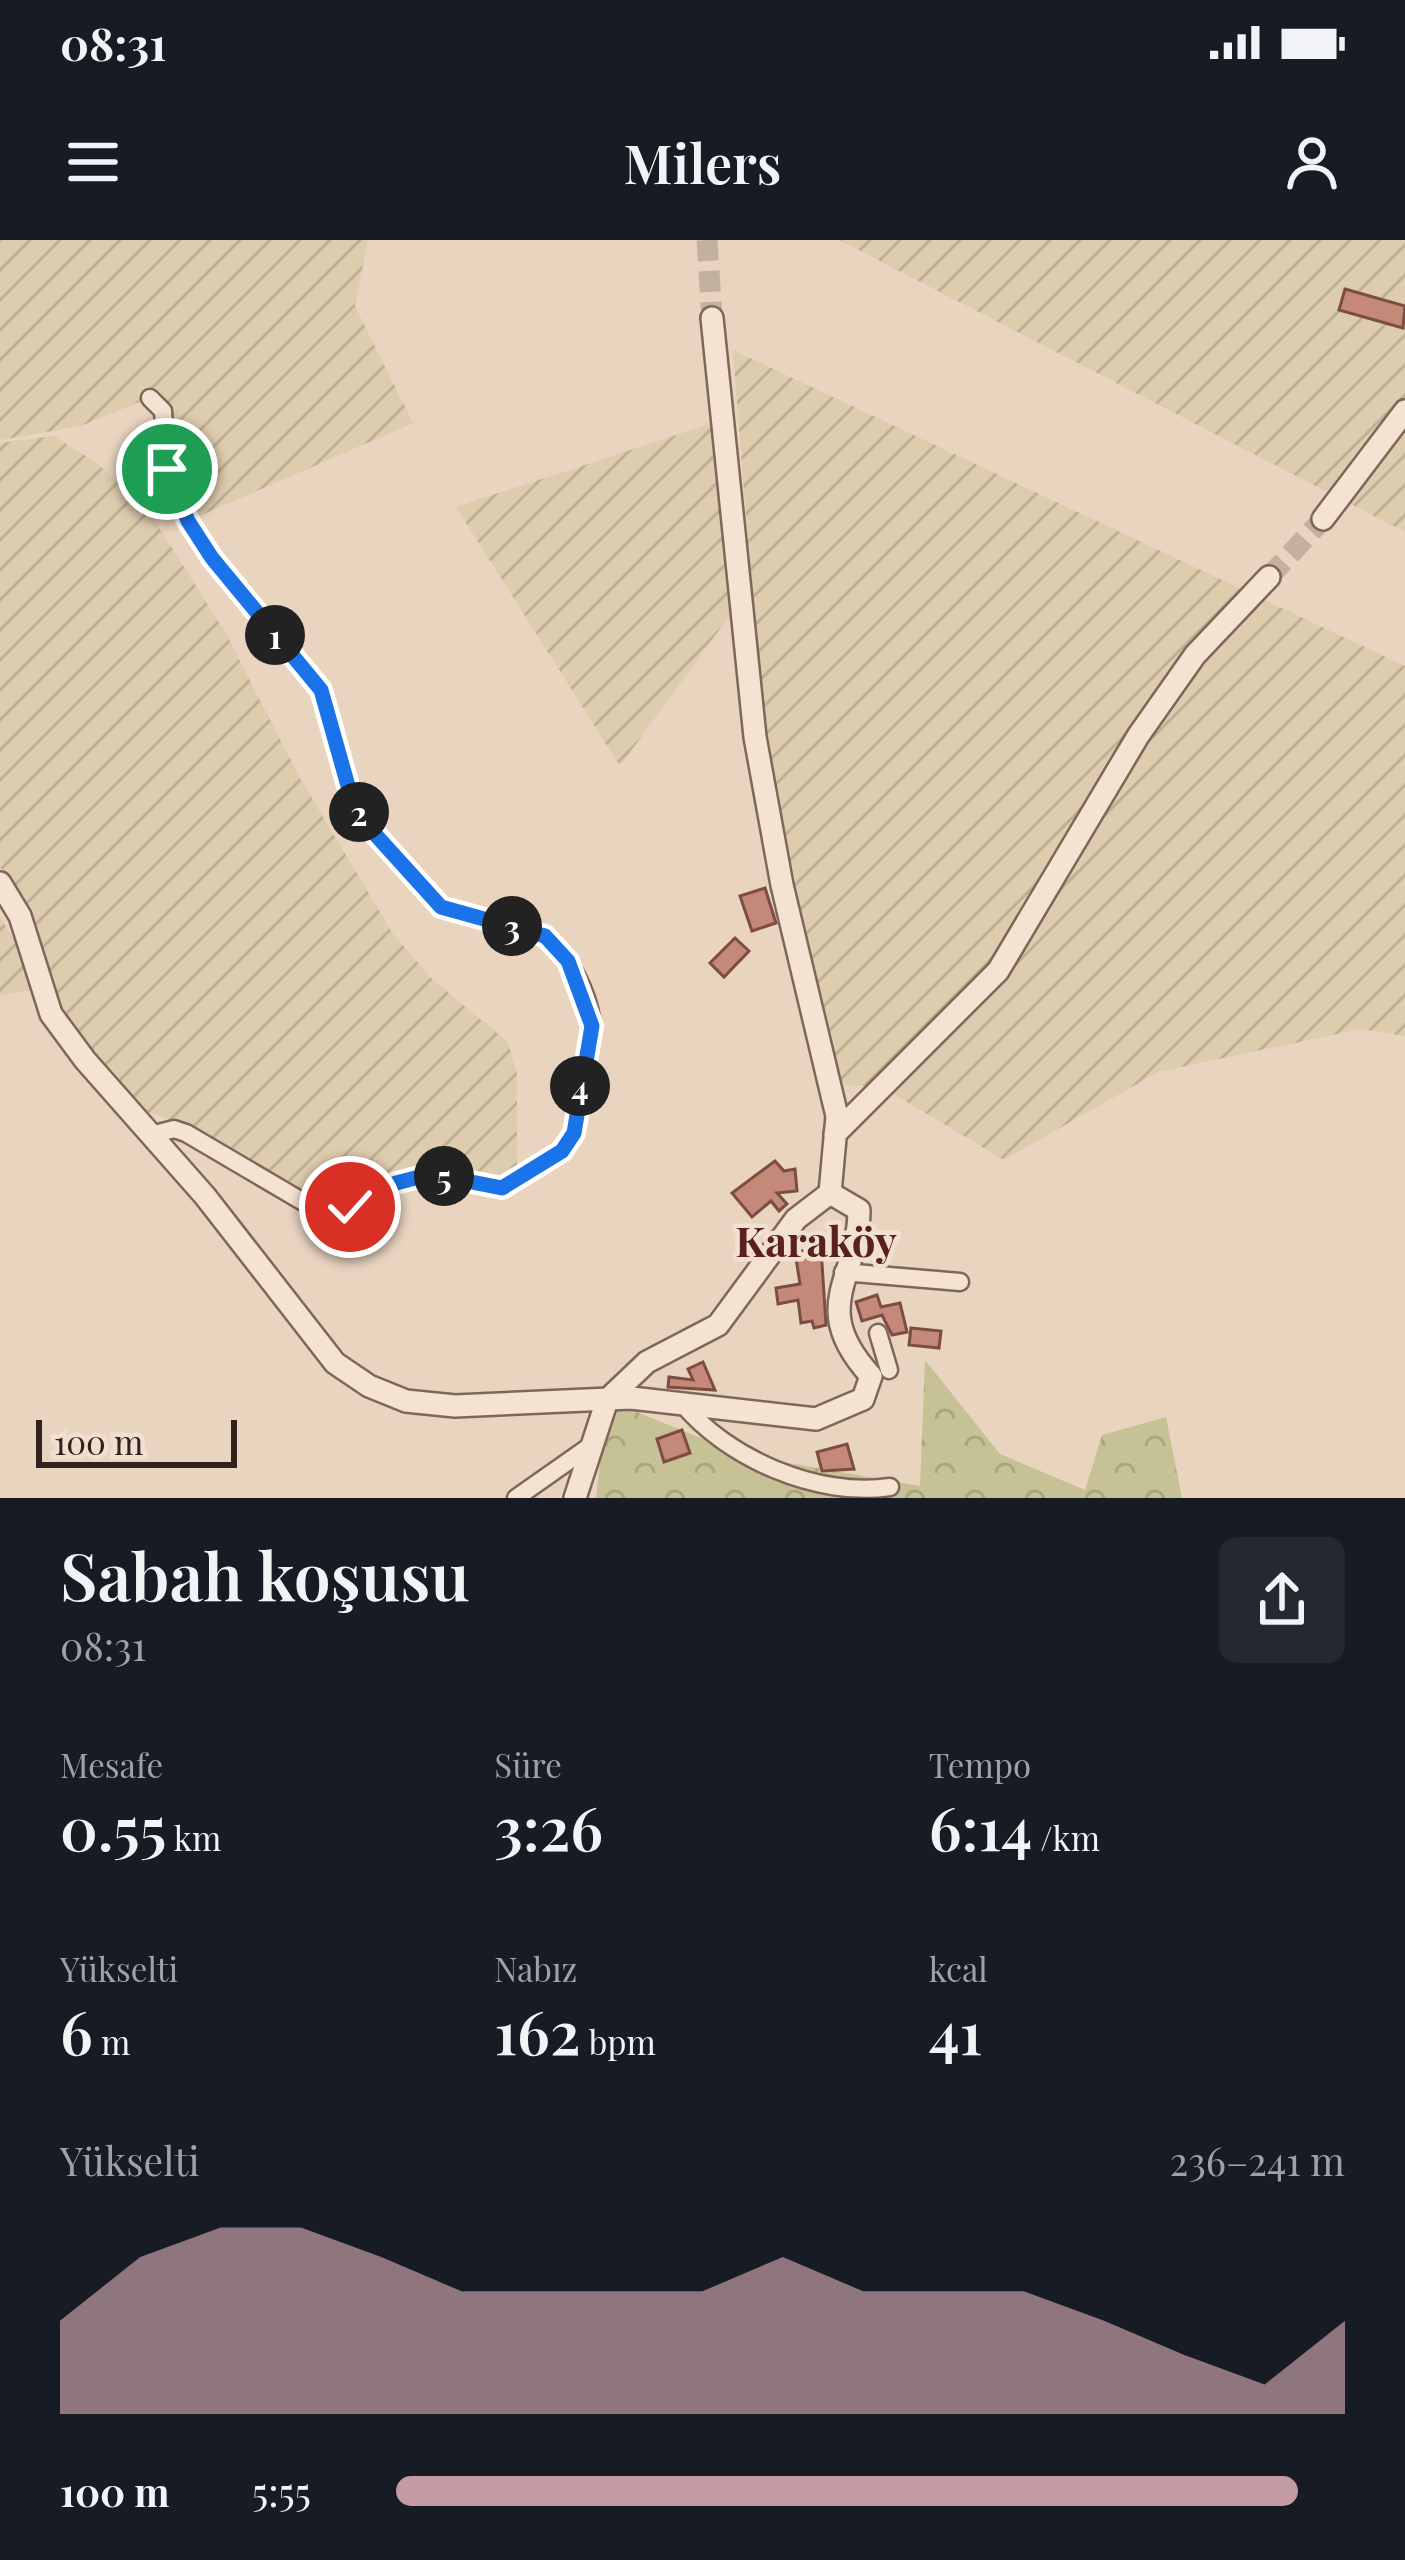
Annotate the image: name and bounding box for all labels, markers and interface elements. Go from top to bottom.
text: 08:31 [60,12,167,72]
text: Milers [623,126,782,198]
icon: menu [60,129,126,195]
icon: person [1279,129,1345,195]
pin [116,418,218,520]
icon: arrive [134,436,200,502]
pin: 1 [245,605,305,665]
text: 1 [269,613,281,657]
pin: 2 [329,782,389,842]
text: 2 [350,790,368,834]
pin: 3 [482,896,542,956]
text: 3 [504,904,520,948]
pin: 4 [550,1056,610,1116]
text: 4 [571,1064,589,1108]
pin: 5 [414,1146,474,1206]
text: 5 [436,1154,452,1198]
pin [299,1156,401,1258]
icon: check [317,1174,383,1240]
district label: Karaköy [735,1212,897,1268]
scale bar [36,1414,237,1467]
text: 100 m [54,1419,143,1463]
text: Sabah koşusu [60,1530,470,1618]
button: share [1219,1537,1345,1663]
text: 08:31 [60,1619,146,1671]
text: Mesafe [60,1742,163,1786]
text: Süre [494,1742,562,1786]
text: Tempo [929,1742,1031,1786]
text: 0.55 [60,1786,167,1866]
text: 3:26 [494,1786,603,1866]
text: 6:14 [929,1786,1032,1866]
text: km [167,1815,221,1859]
text: /km [1032,1815,1100,1859]
text: Yükselti [60,1946,178,1990]
text: Nabız [494,1946,577,1990]
text: kcal [929,1946,988,1990]
text: 6 [60,1990,93,2070]
text: 162 [494,1990,580,2070]
text: 41 [929,1990,982,2070]
text: m [93,2019,130,2063]
text: bpm [580,2019,656,2063]
text: Yükselti [60,2134,200,2186]
text: 236–241 m [1170,2134,1345,2186]
text: 100 m [60,2465,170,2517]
text: 5:55 [252,2465,311,2517]

